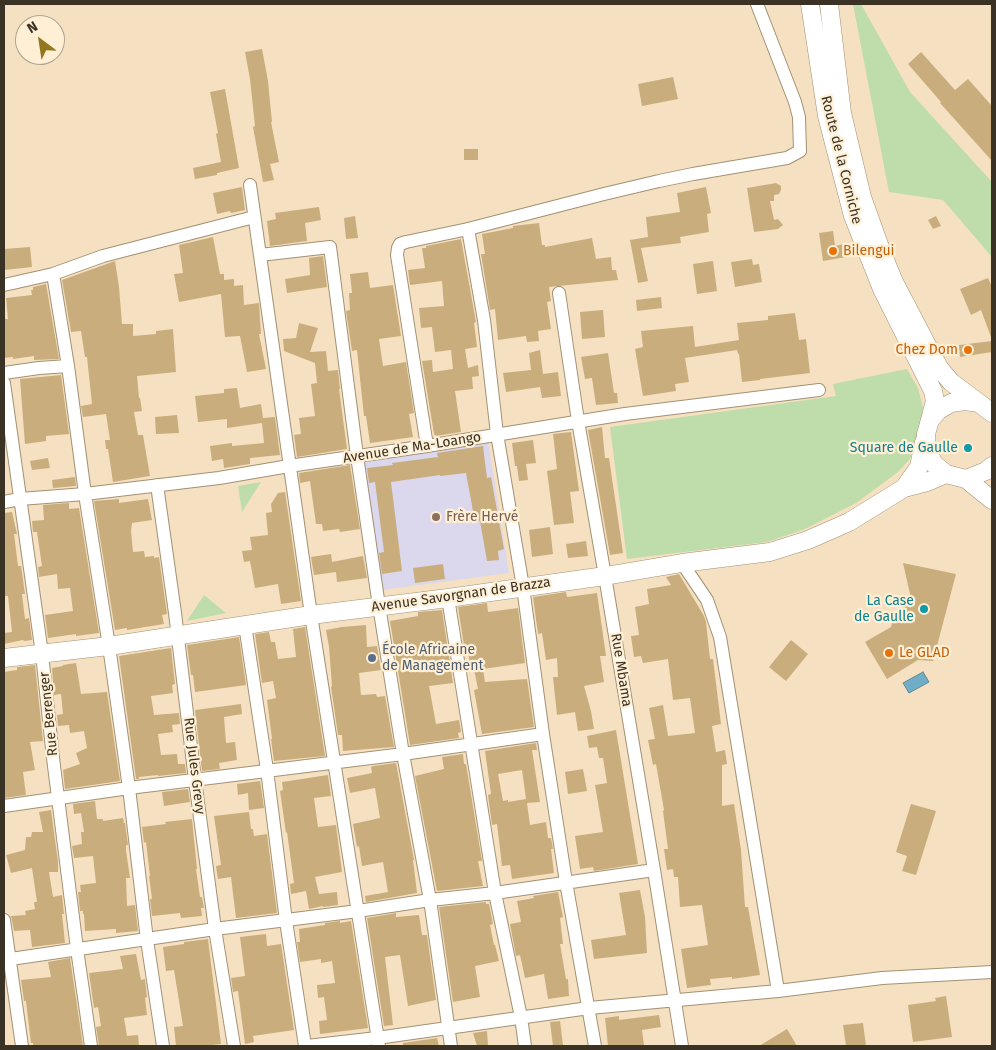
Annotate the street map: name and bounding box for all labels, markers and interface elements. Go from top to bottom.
north arrow [15,15,65,65]
text: N [24,18,41,37]
street label: Route de la Corniche [817,94,865,226]
place label: Bilengui [843,243,895,259]
marker: Bilengui [827,245,839,257]
place label: Chez Dom [896,342,958,358]
marker: Chez Dom [962,344,974,356]
street label: Avenue de Ma-Loango [342,429,482,467]
place label: Square de Gaulle [850,440,958,456]
marker: Square de Gaulle [962,442,974,454]
place label: Frère Hervé [446,509,518,525]
marker: Frère Hervé [430,511,442,523]
street label: Avenue Savorgnan de Brazza [370,574,552,616]
place label: La Case de Gaulle [854,593,914,626]
marker: La Case de Gaulle [918,603,930,615]
street label: Rue Mbama [607,632,635,708]
place label: École Africaine de Management [382,642,483,674]
place label: Le GLAD [899,645,950,661]
marker: Le GLAD [883,647,895,659]
marker: École Africaine de Management [366,652,378,664]
street label: Rue Berenger [36,671,62,757]
street label: Rue Jules Grevy [180,717,208,815]

